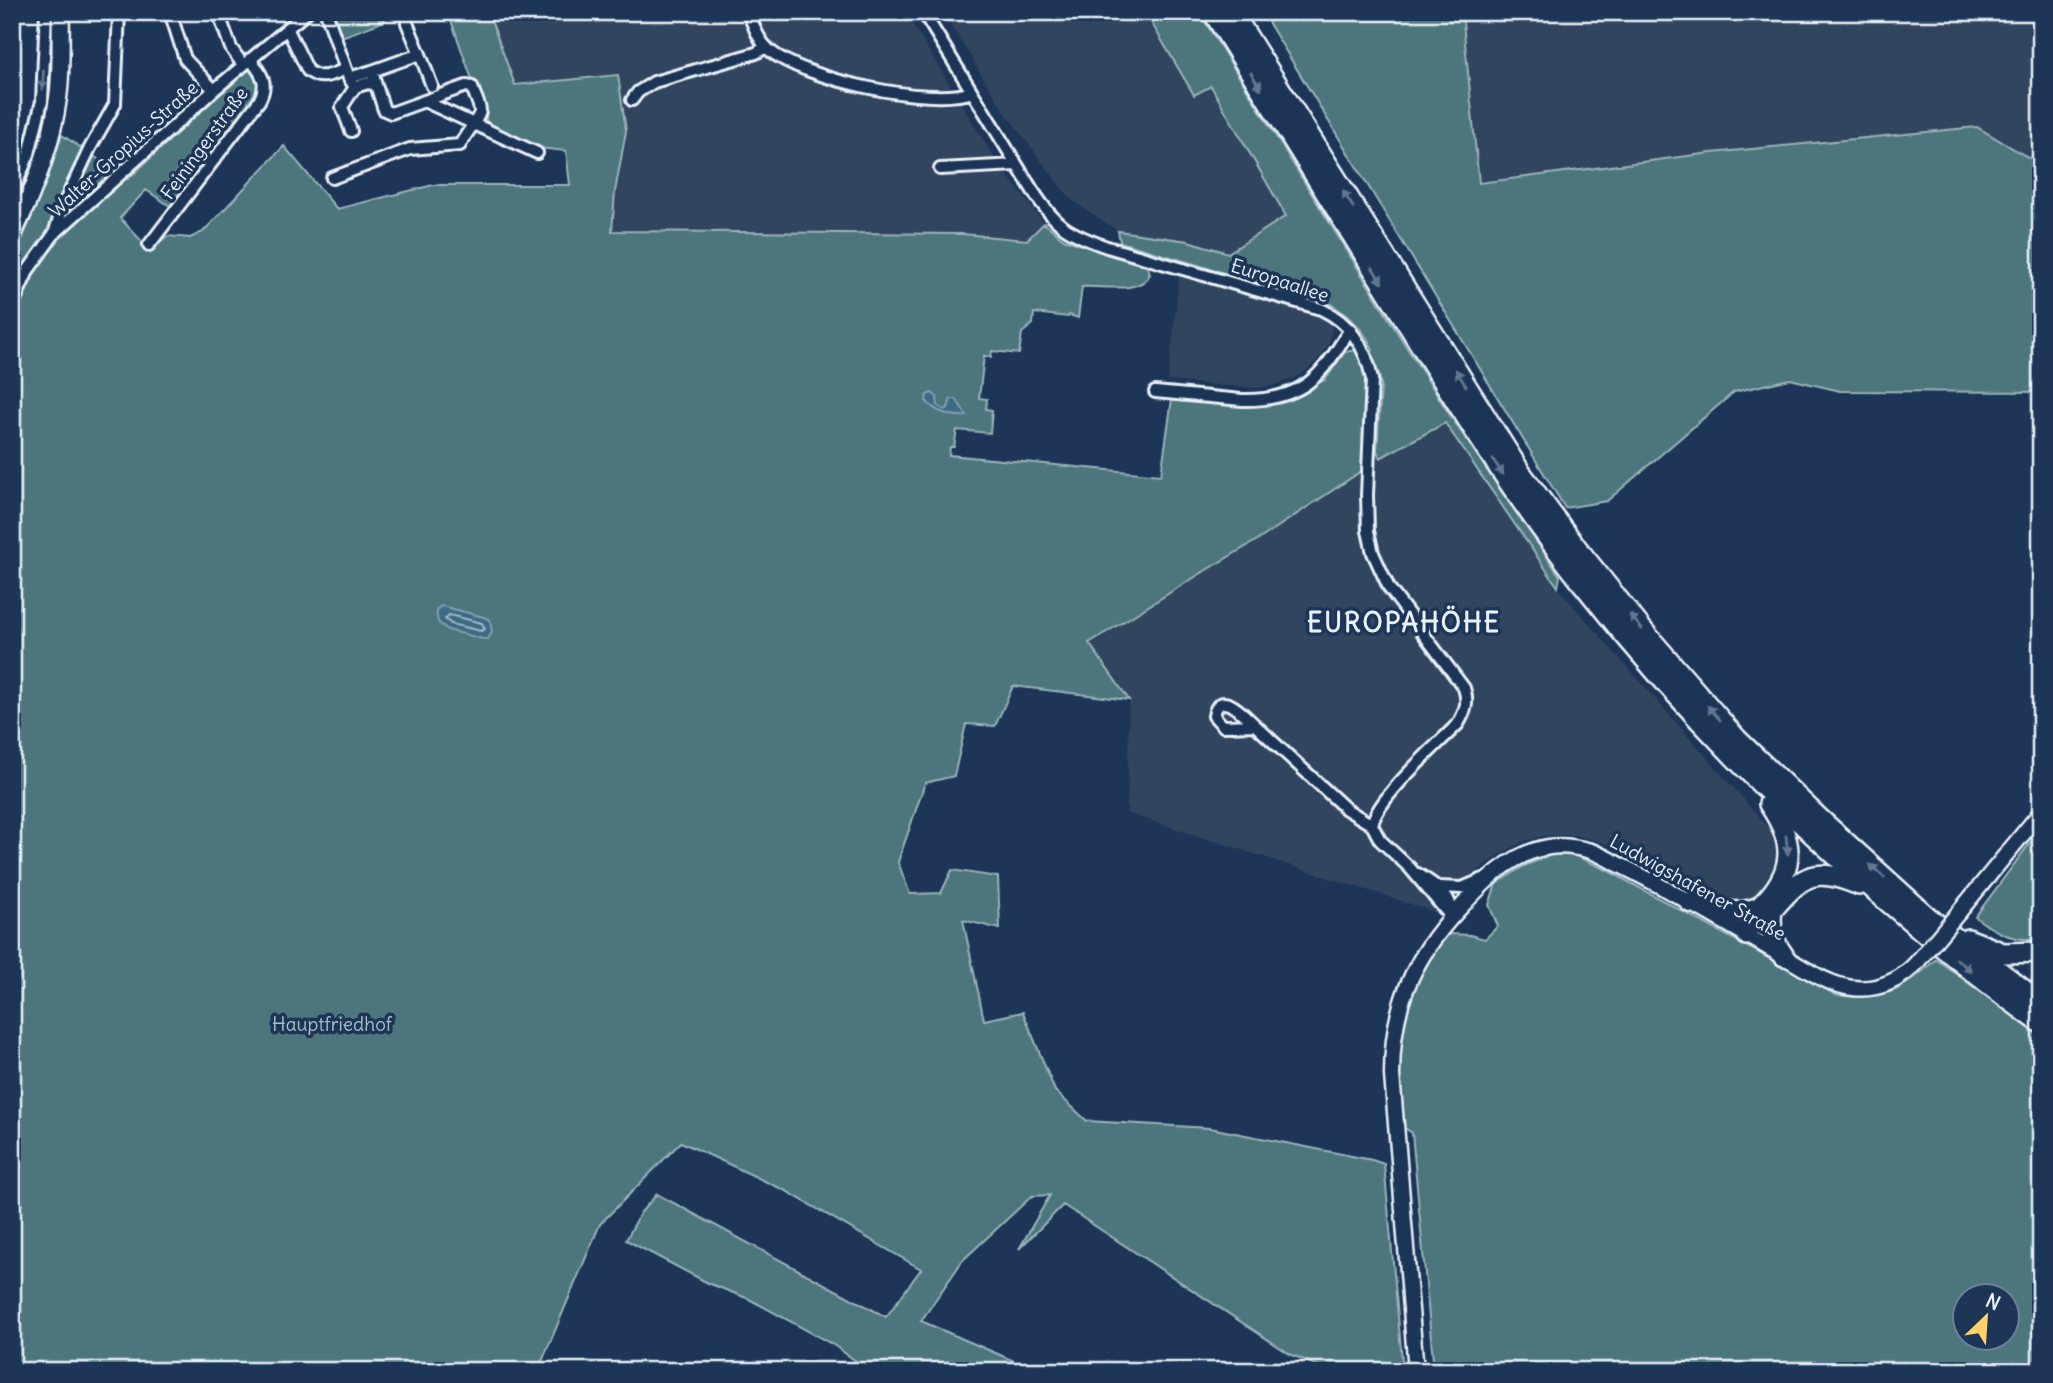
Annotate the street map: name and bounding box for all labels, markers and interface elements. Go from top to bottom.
one-way arrow [38,70,49,92]
one-way arrow [1250,72,1263,91]
street label: Walter-Gropius-Straße [43,76,203,222]
street label: Feiningerstraße [155,82,253,204]
one-way arrow [1342,189,1355,209]
street label: Europaallee [1228,253,1332,307]
one-way arrow [1370,265,1383,284]
one-way arrow [1454,368,1467,388]
one-way arrow [1492,457,1505,476]
district label: EUROPAHÖHE [1307,605,1501,639]
one-way arrow [1629,614,1644,631]
one-way arrow [1707,704,1722,721]
street label: Ludwigshafener Straße [1606,829,1790,945]
one-way arrow [1782,834,1793,856]
one-way arrow [1868,863,1886,879]
one-way arrow [1954,957,1972,972]
park label: Hauptfriedhof [272,1012,393,1036]
north arrow [1952,1282,2022,1352]
text: N [1982,1288,2004,1315]

